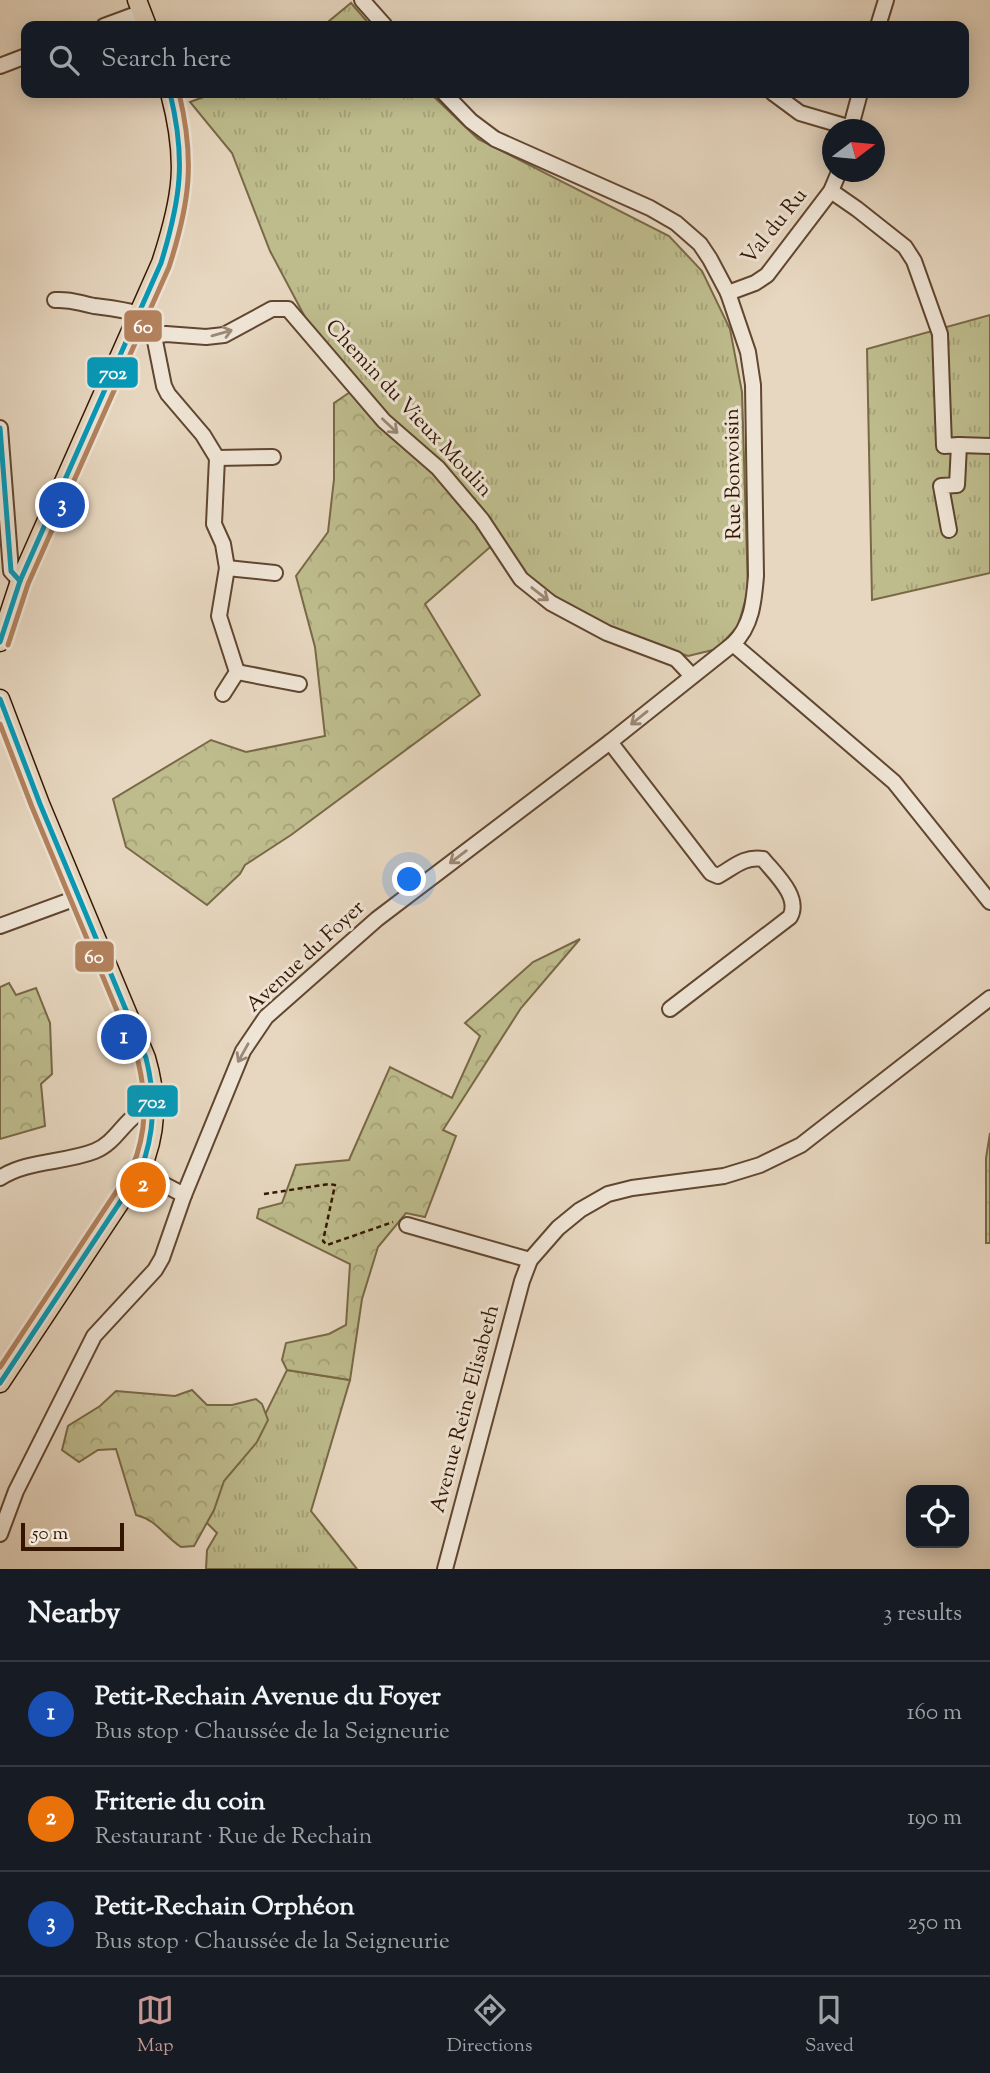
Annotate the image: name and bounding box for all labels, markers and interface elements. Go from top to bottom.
search box [21,21,969,98]
icon: search [45,41,83,79]
text: Search here [101,41,231,78]
north arrow [822,119,885,182]
street label: Val du Ru [735,182,815,272]
line badge: 60 [123,309,163,343]
street label: Chemin du Vieux Moulin [317,313,499,505]
text: 60 [133,315,153,342]
one-way arrow [210,326,232,339]
line badge: 702 [86,356,139,389]
text: 702 [99,361,127,388]
street label: Rue Bonvoisin [718,408,750,540]
one-way arrow [381,417,398,434]
pin: 3 [39,479,85,531]
one-way arrow [531,587,549,602]
one-way arrow [630,711,648,726]
one-way arrow [449,849,468,864]
your location [392,862,426,896]
street label: Avenue du Foyer [240,894,372,1020]
line badge: 60 [74,940,115,973]
text: 60 [84,945,104,972]
pin: 1 [101,1011,147,1063]
one-way arrow [236,1042,249,1063]
line badge: 702 [126,1084,179,1118]
text: 702 [138,1090,166,1117]
pin: 2 [120,1159,166,1211]
street label: Avenue Reine Elisabeth [424,1302,508,1516]
map controls [906,1485,969,1548]
button: locate [906,1485,969,1548]
scale bar [21,1520,124,1552]
text: 50 m [32,1521,68,1548]
text: Nearby [28,1593,120,1636]
text: 3 results [883,1598,962,1631]
text: Petit-Rechain Avenue du Foyer [95,1679,441,1716]
text: 1 [47,1697,55,1730]
text: 160 m [907,1697,962,1730]
text: Bus stop · Chaussée de la Seigneurie [95,1716,450,1749]
text: Friterie du coin [95,1784,265,1821]
text: 2 [46,1802,56,1835]
text: 190 m [907,1802,962,1835]
text: Restaurant · Rue de Rechain [95,1821,372,1854]
text: Petit-Rechain Orphéon [95,1889,355,1926]
text: 3 [46,1907,56,1940]
text: 250 m [907,1907,962,1940]
text: Bus stop · Chaussée de la Seigneurie [95,1926,450,1959]
tab: Map [136,1991,174,2060]
tab: Directions [447,1991,532,2060]
tab: Saved [805,1991,854,2060]

